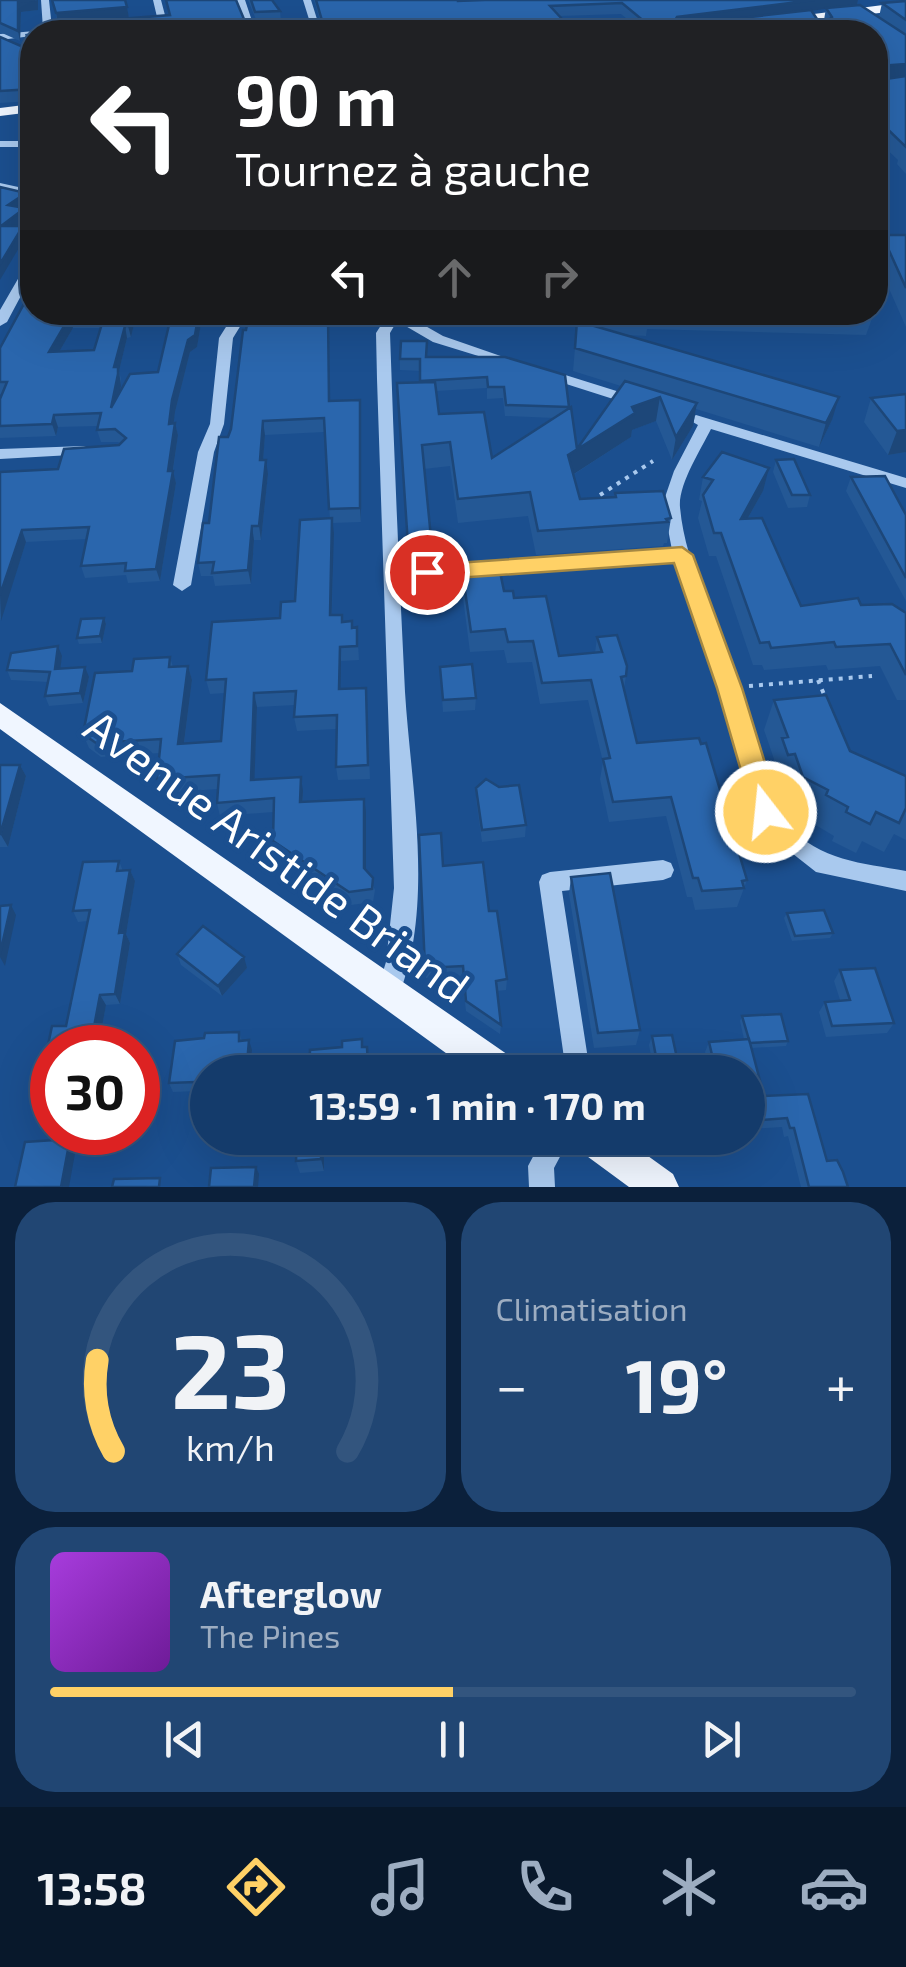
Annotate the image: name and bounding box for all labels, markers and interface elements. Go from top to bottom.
text: 90 m [235,56,397,140]
icon: left [70,60,200,190]
text: Tournez à gauche [235,141,591,195]
icon: left [322,250,377,305]
icon: ahead [427,250,482,305]
icon: right [532,250,587,305]
pin [385,530,470,615]
icon: arrive [400,545,455,600]
street label: Avenue Aristide Briand [75,697,481,1013]
position arrow [714,760,818,864]
speed limit sign: 30 [30,1025,160,1155]
text: 13:59 · 1 min · 170 m [309,1082,646,1128]
text: Climatisation [496,1289,688,1327]
text: 23 [171,1305,290,1430]
text: 19° [625,1338,728,1428]
text: − [496,1351,528,1417]
text: + [826,1351,856,1417]
text: km/h [186,1425,275,1468]
text: Afterglow [200,1570,382,1616]
text: The Pines [200,1616,340,1654]
icon: previous [157,1712,212,1767]
icon: pause [425,1712,480,1767]
icon: next [694,1712,749,1767]
icon: directions [221,1852,291,1922]
icon: music [365,1852,435,1922]
icon: phone [510,1852,580,1922]
icon: climate [654,1852,724,1922]
icon: car [799,1852,869,1922]
text: 13:58 [37,1860,147,1914]

